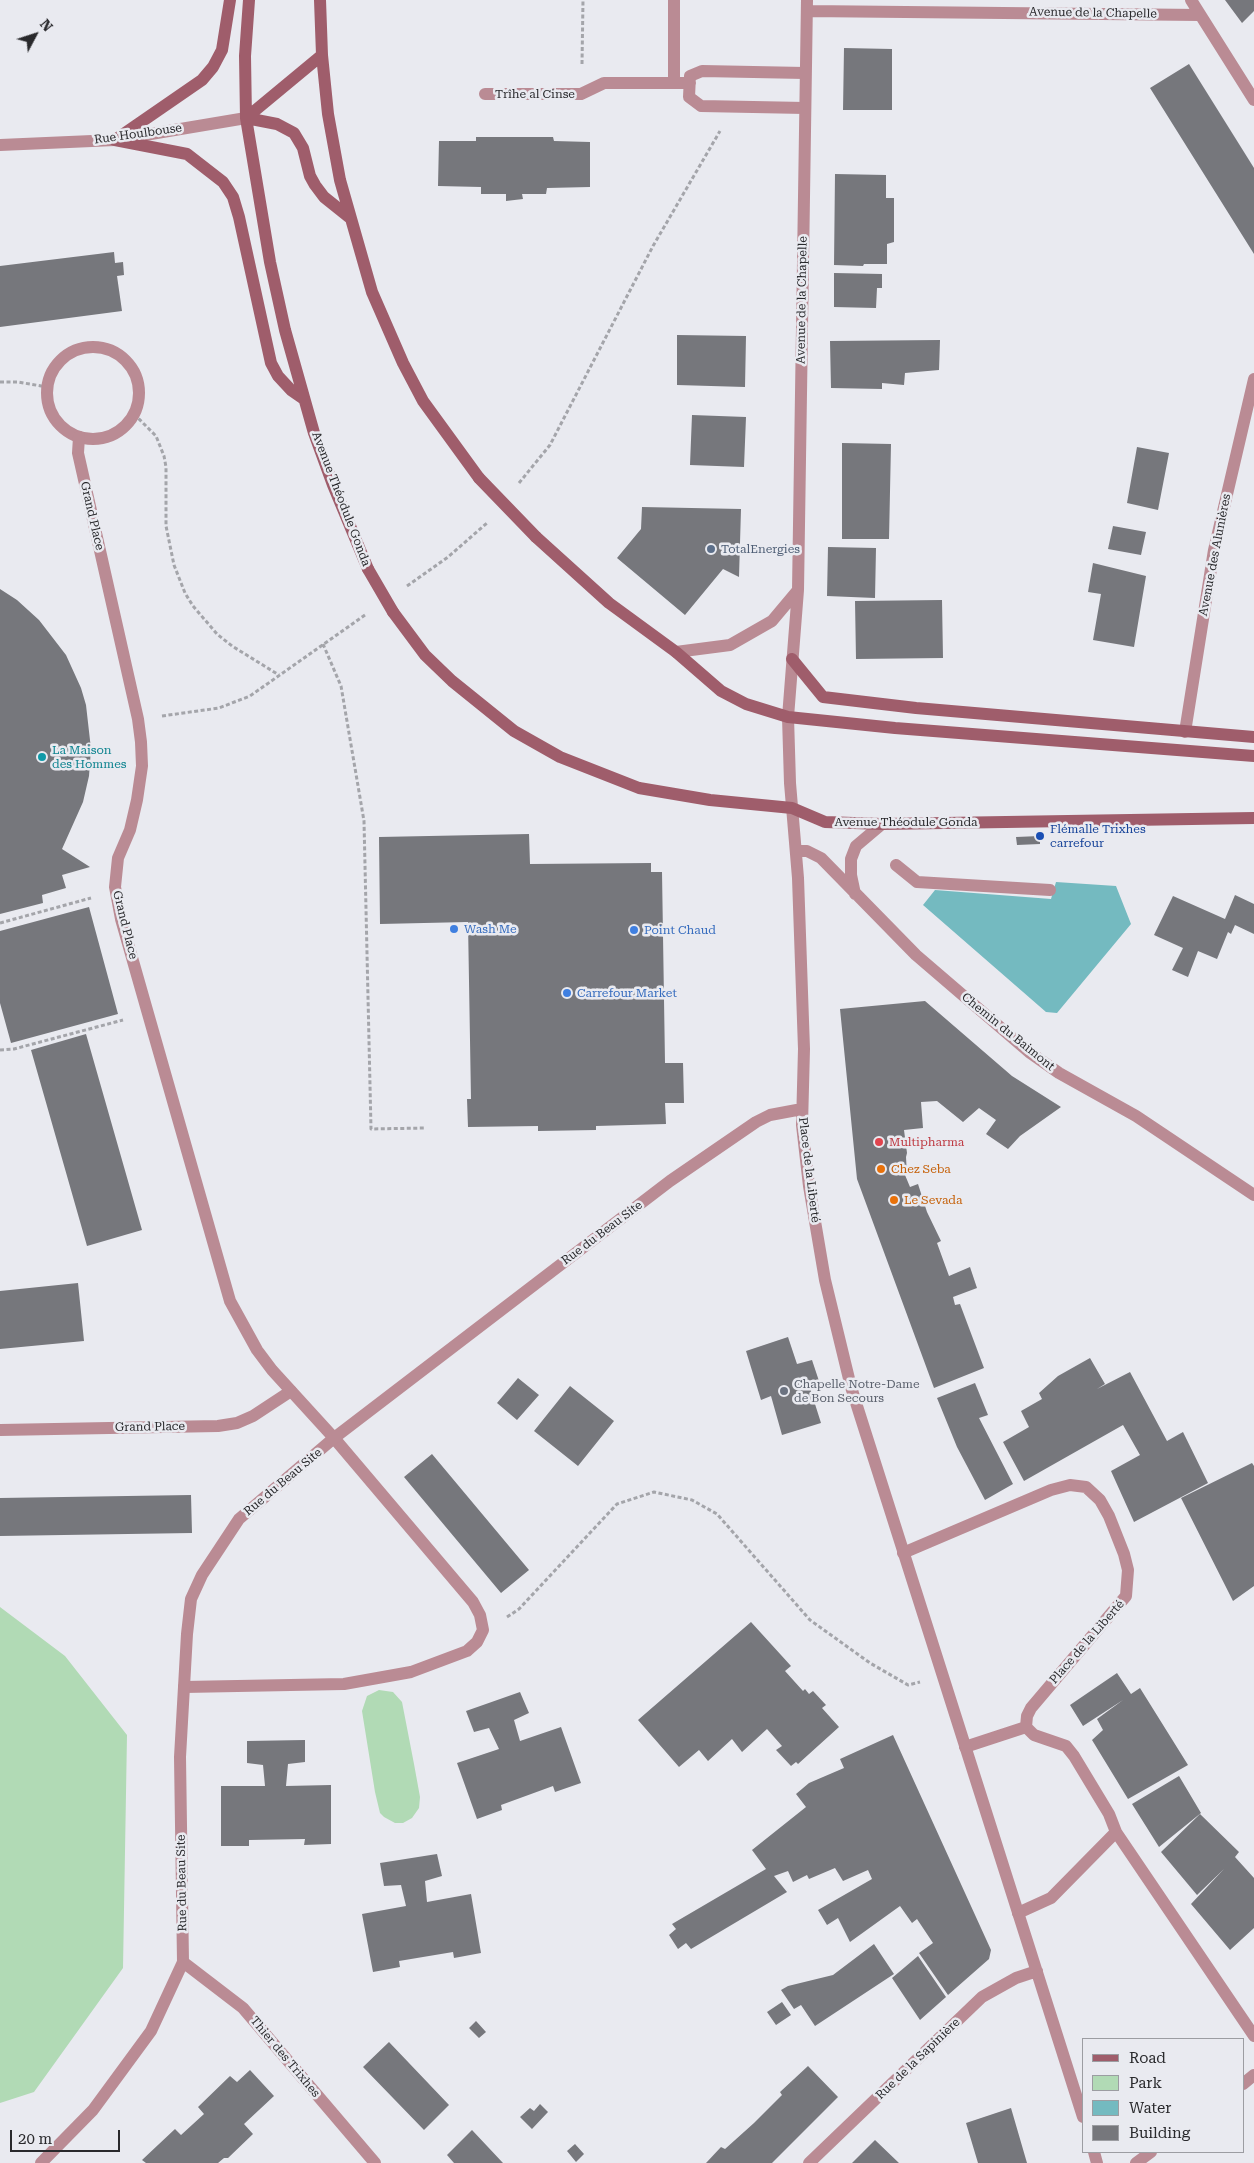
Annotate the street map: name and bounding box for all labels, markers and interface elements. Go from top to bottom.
street label: Avenue de la Chapelle [1029,5,1157,21]
north arrow [10,10,60,60]
text: N [37,16,56,35]
street label: Trîhe al Cinse [495,87,575,101]
street label: Rue Houlbouse [93,121,183,147]
street label: Avenue de la Chapelle [794,236,810,364]
street label: Avenue Théodule Gonda [309,430,373,568]
street label: Grand Place [77,480,107,552]
street label: Avenue des Alunières [1196,493,1234,617]
place label: TotalEnergies [721,542,800,556]
marker: TotalEnergies [705,543,717,555]
place label: La Maison des Hommes [52,743,126,771]
marker: La Maison des Hommes [36,751,48,763]
street label: Avenue Théodule Gonda [834,815,978,829]
place label: Flémalle Trixhes carrefour [1050,822,1146,850]
marker: Flémalle Trixhes carrefour [1034,830,1046,842]
street label: Grand Place [110,889,140,961]
place label: Wash Me [464,922,517,936]
marker: Wash Me [448,923,460,935]
place label: Point Chaud [644,923,716,937]
marker: Point Chaud [628,924,640,936]
place label: Carrefour Market [577,986,677,1000]
marker: Carrefour Market [561,987,573,999]
street label: Chemin du Baimont [959,990,1057,1074]
street label: Place de la Liberté [795,1116,823,1224]
place label: Multipharma [889,1135,964,1149]
marker: Multipharma [873,1136,885,1148]
place label: Chez Seba [891,1162,951,1176]
marker: Chez Seba [875,1163,887,1175]
place label: Le Sevada [904,1193,963,1207]
marker: Le Sevada [888,1194,900,1206]
street label: Rue du Beau Site [559,1198,645,1268]
place label: Chapelle Notre-Dame de Bon Secours [794,1377,920,1405]
marker: Chapelle Notre-Dame de Bon Secours [778,1385,790,1397]
street label: Grand Place [115,1419,185,1435]
street label: Rue du Beau Site [241,1445,325,1519]
street label: Place de la Liberté [1047,1597,1127,1687]
street label: Rue du Beau Site [174,1834,190,1932]
street label: Thier des Trixhes [247,2014,323,2100]
street label: Rue de la Sapinière [873,2015,963,2103]
legend [1082,2038,1244,2153]
text: Road [1129,2049,1166,2067]
text: Park [1129,2074,1162,2092]
text: Water [1129,2099,1171,2117]
scale bar [12,2120,122,2152]
text: Building [1129,2124,1190,2142]
text: 20 m [18,2130,52,2148]

